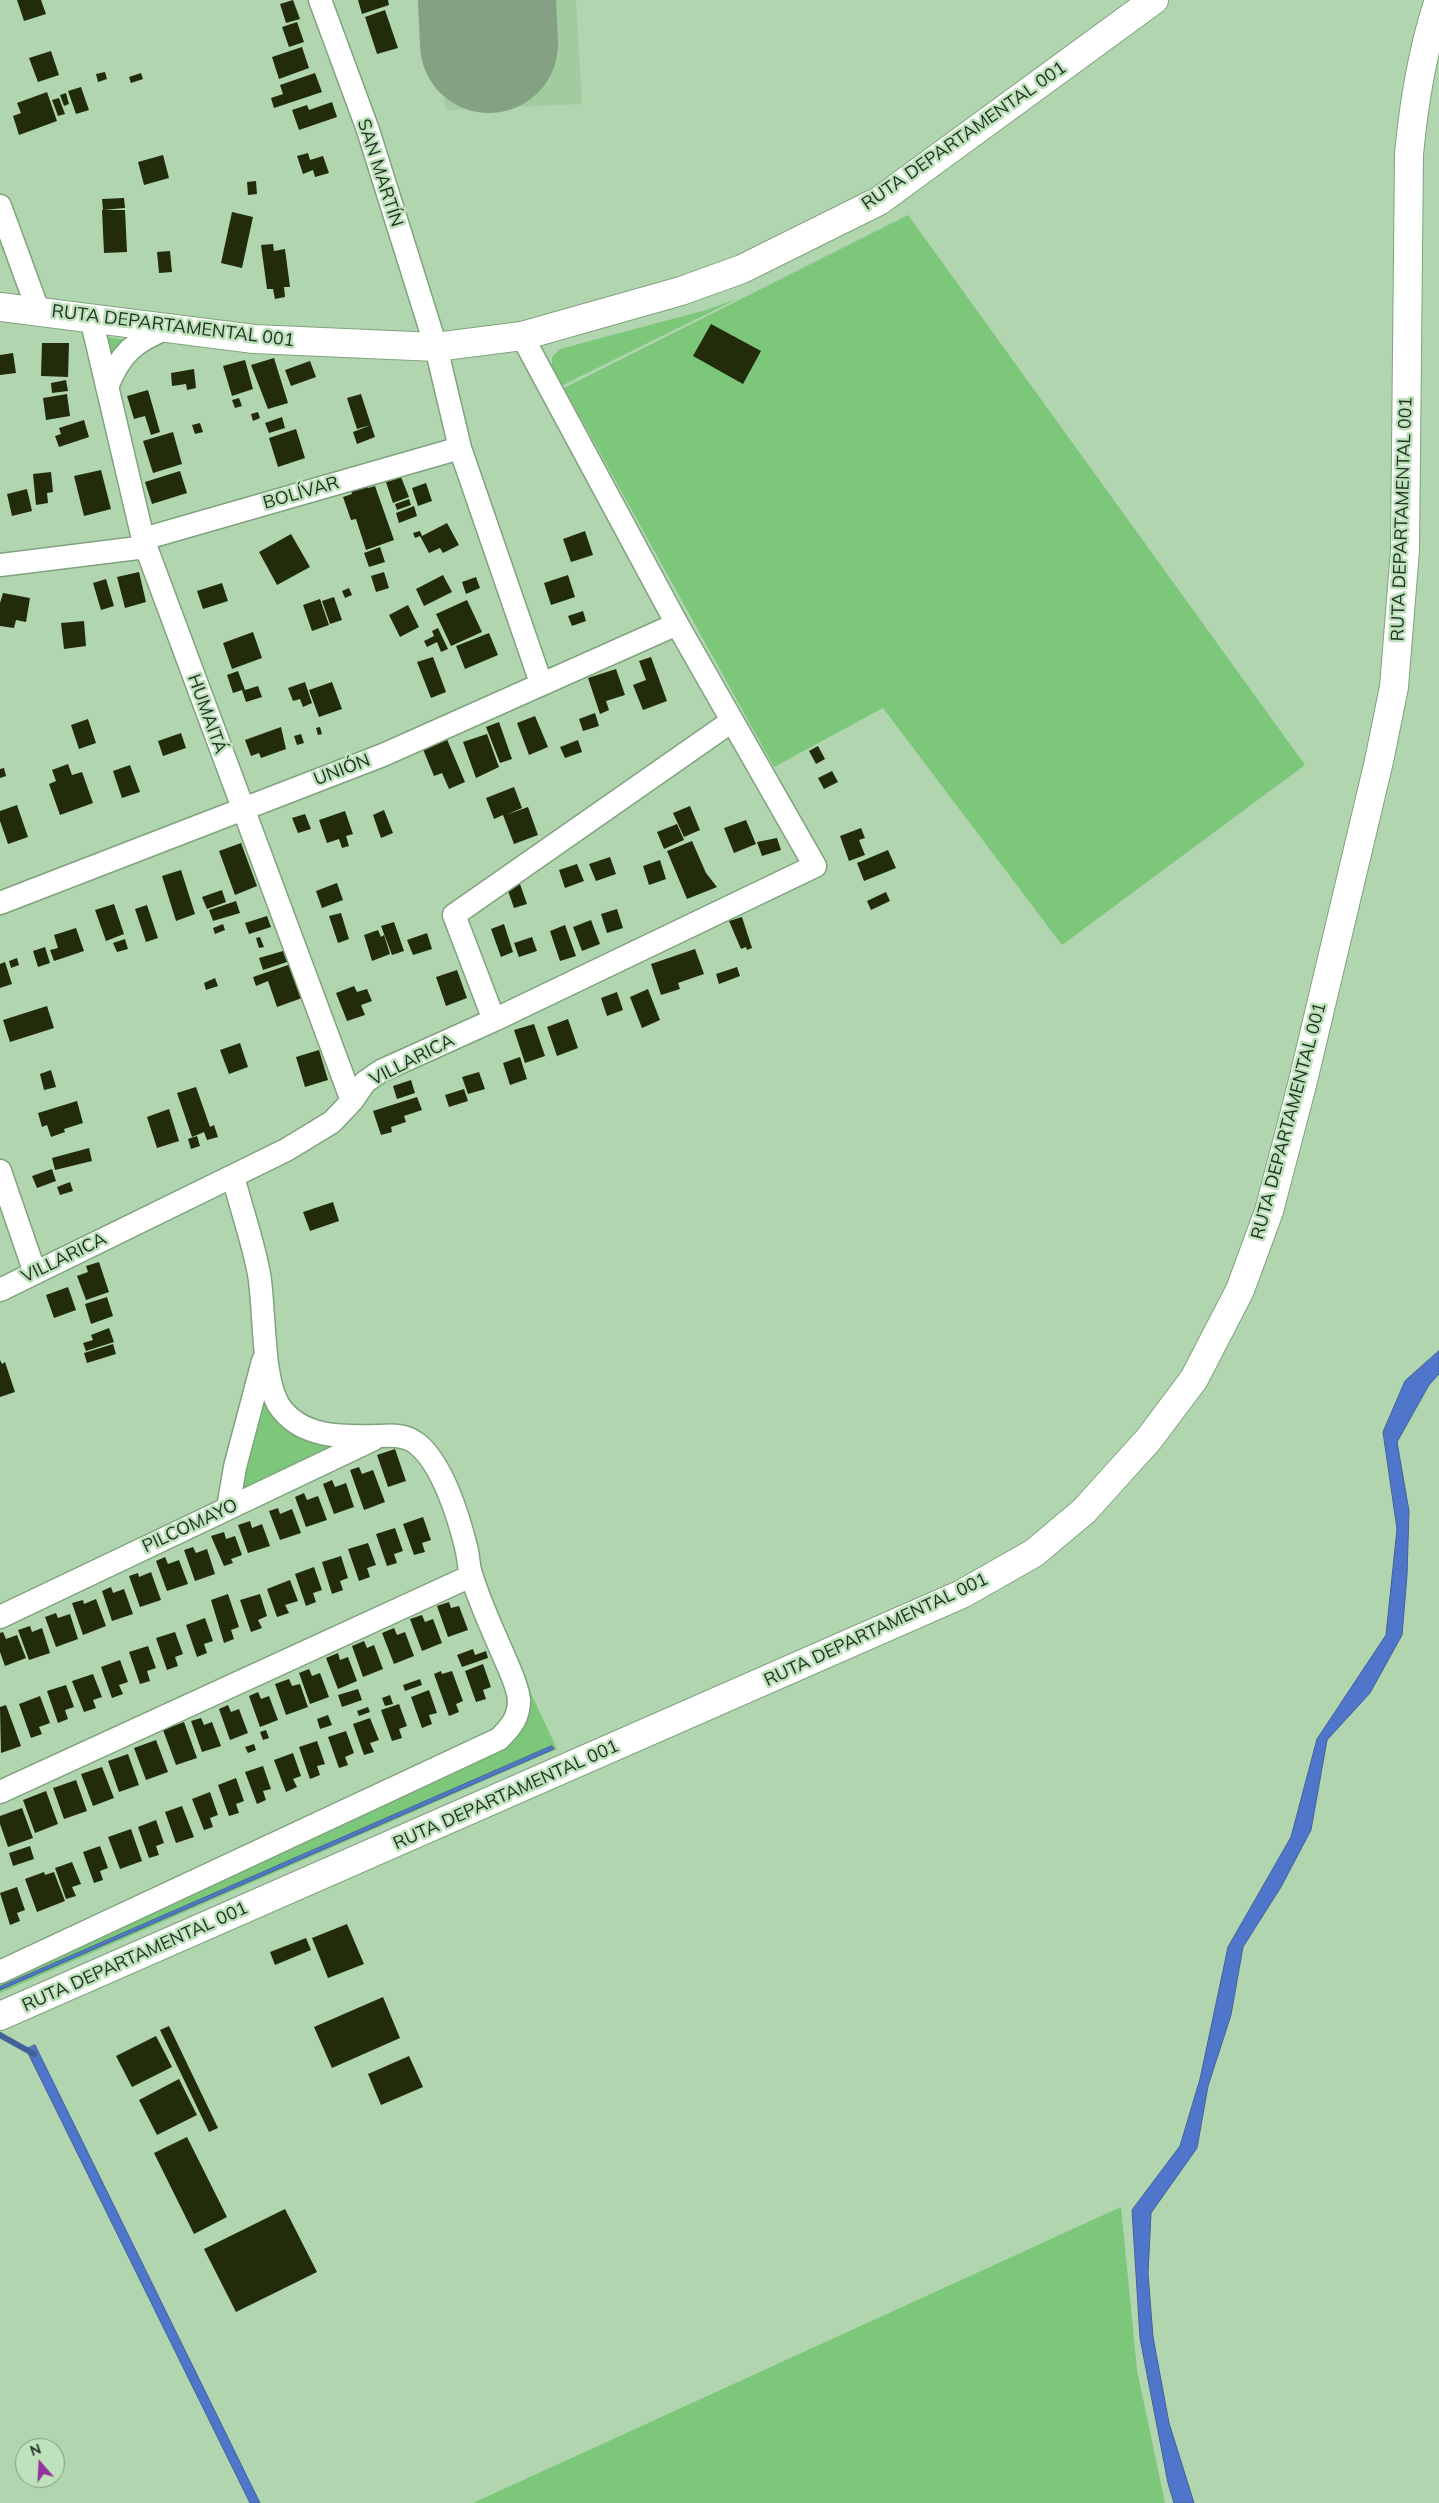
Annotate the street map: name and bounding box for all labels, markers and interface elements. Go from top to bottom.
street label: RUTA DEPARTAMENTAL 001 [858,57,1070,215]
street label: SAN MARTÍN [352,116,408,230]
street label: RUTA DEPARTAMENTAL 001 [50,300,296,352]
street label: RUTA DEPARTAMENTAL 001 [1387,396,1417,642]
street label: BOLÍVAR [261,472,341,514]
street label: HUMAITÁ [183,671,231,757]
street label: UNIÓN [311,749,373,791]
street label: RUTA DEPARTAMENTAL 001 [1247,1000,1331,1242]
street label: VILLARICA [366,1029,458,1091]
street label: VILLARICA [18,1228,110,1288]
street label: PILCOMAYO [139,1494,241,1558]
street label: RUTA DEPARTAMENTAL 001 [761,1569,991,1691]
street label: RUTA DEPARTAMENTAL 001 [390,1735,622,1855]
street label: RUTA DEPARTAMENTAL 001 [19,1897,251,2017]
north arrow [15,2438,65,2488]
text: N [28,2440,43,2460]

